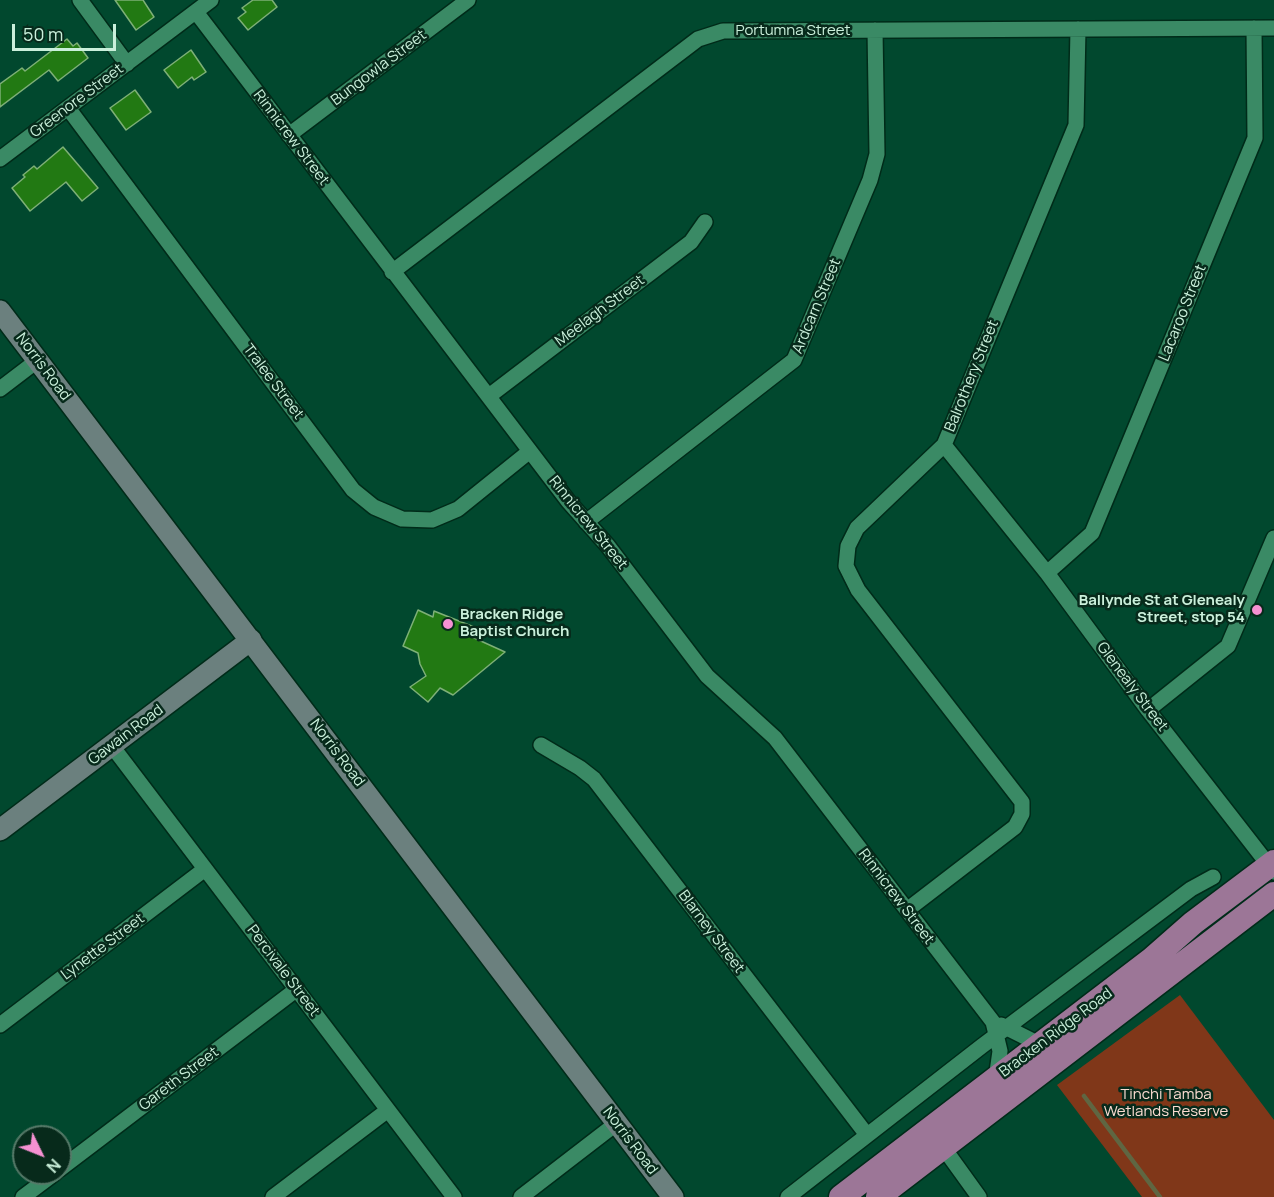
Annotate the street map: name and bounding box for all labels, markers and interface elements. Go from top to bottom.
scale bar [15,12,118,50]
text: 50 m [23,22,63,46]
street label: Portumna Street [735,22,851,40]
street label: Bungowla Street [328,26,430,110]
street label: Greenore Street [27,60,127,142]
street label: Rinnicrew Street [249,87,333,189]
street label: Ardcarn Street [789,256,845,356]
street label: Lacaroo Street [1155,262,1211,364]
street label: Meelagh Street [552,272,648,350]
street label: Balrothery Street [941,317,1003,435]
street label: Norris Road [12,330,74,404]
street label: Tralee Street [239,341,307,423]
street label: Rinnicrew Street [545,473,631,573]
place label: Ballynde St at Glenealy Street, stop 54 [1079,592,1245,627]
marker: Ballynde St at Glenealy Street, stop 54 [1250,603,1264,617]
place label: Bracken Ridge Baptist Church [460,606,569,641]
marker: Bracken Ridge Baptist Church [441,617,455,631]
street label: Glenealy Street [1093,639,1171,735]
street label: Gawain Road [85,701,167,769]
street label: Norris Road [306,716,368,790]
street label: Rinnicrew Street [854,846,938,948]
street label: Blarney Street [674,887,748,977]
street label: Lynette Street [58,910,148,984]
street label: Percivale Street [243,922,323,1020]
street label: Bracken Ridge Road [996,985,1116,1081]
street label: Gareth Street [136,1043,222,1115]
park label: Tinchi Tamba Wetlands Reserve [1104,1086,1228,1121]
street label: Norris Road [599,1104,661,1178]
north arrow [12,1125,72,1185]
text: N [42,1154,66,1178]

